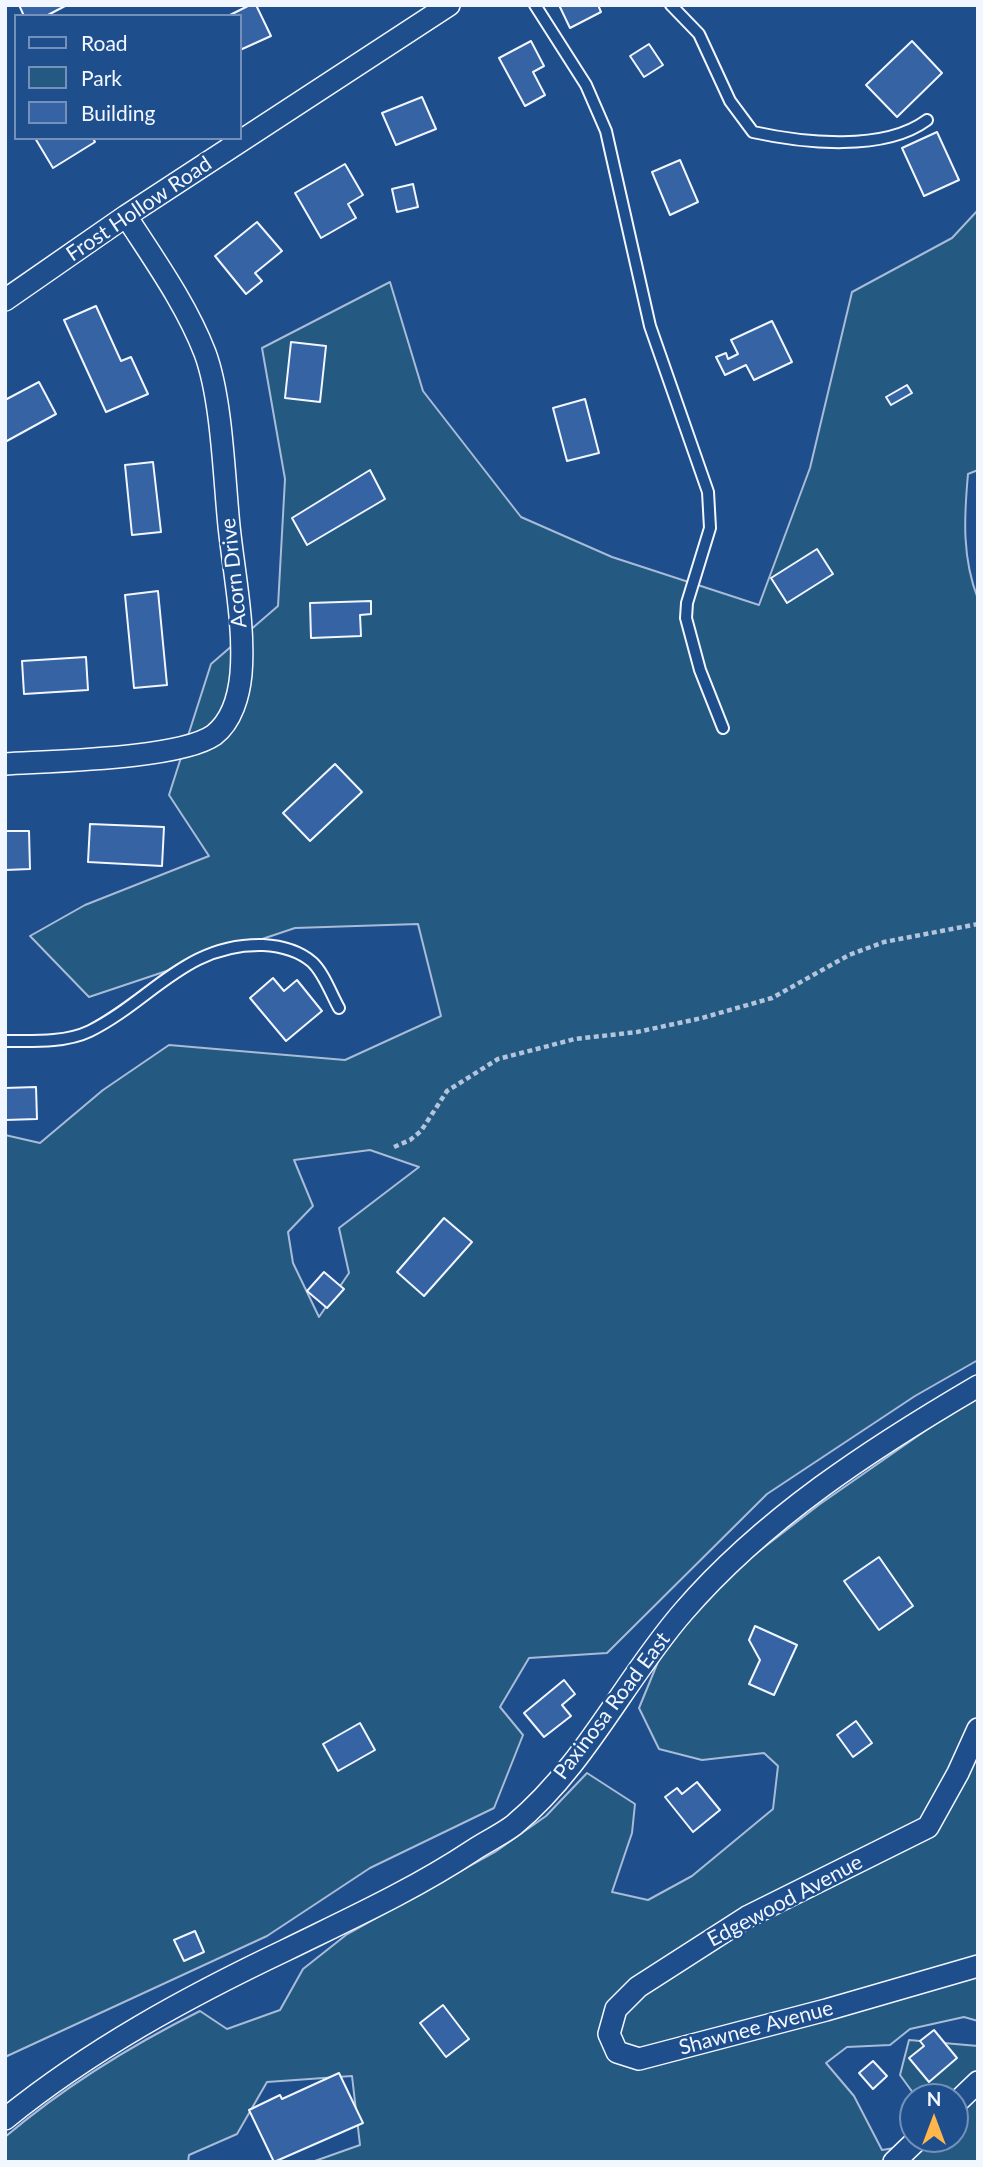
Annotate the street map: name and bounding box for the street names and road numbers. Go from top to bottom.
street label: Frost Hollow Road [62,151,216,267]
street label: Acorn Drive [216,517,252,629]
street label: Paxinosa Road East [548,1627,676,1785]
street label: Edgewood Avenue [703,1850,867,1952]
street label: Shawnee Avenue [676,1995,836,2061]

